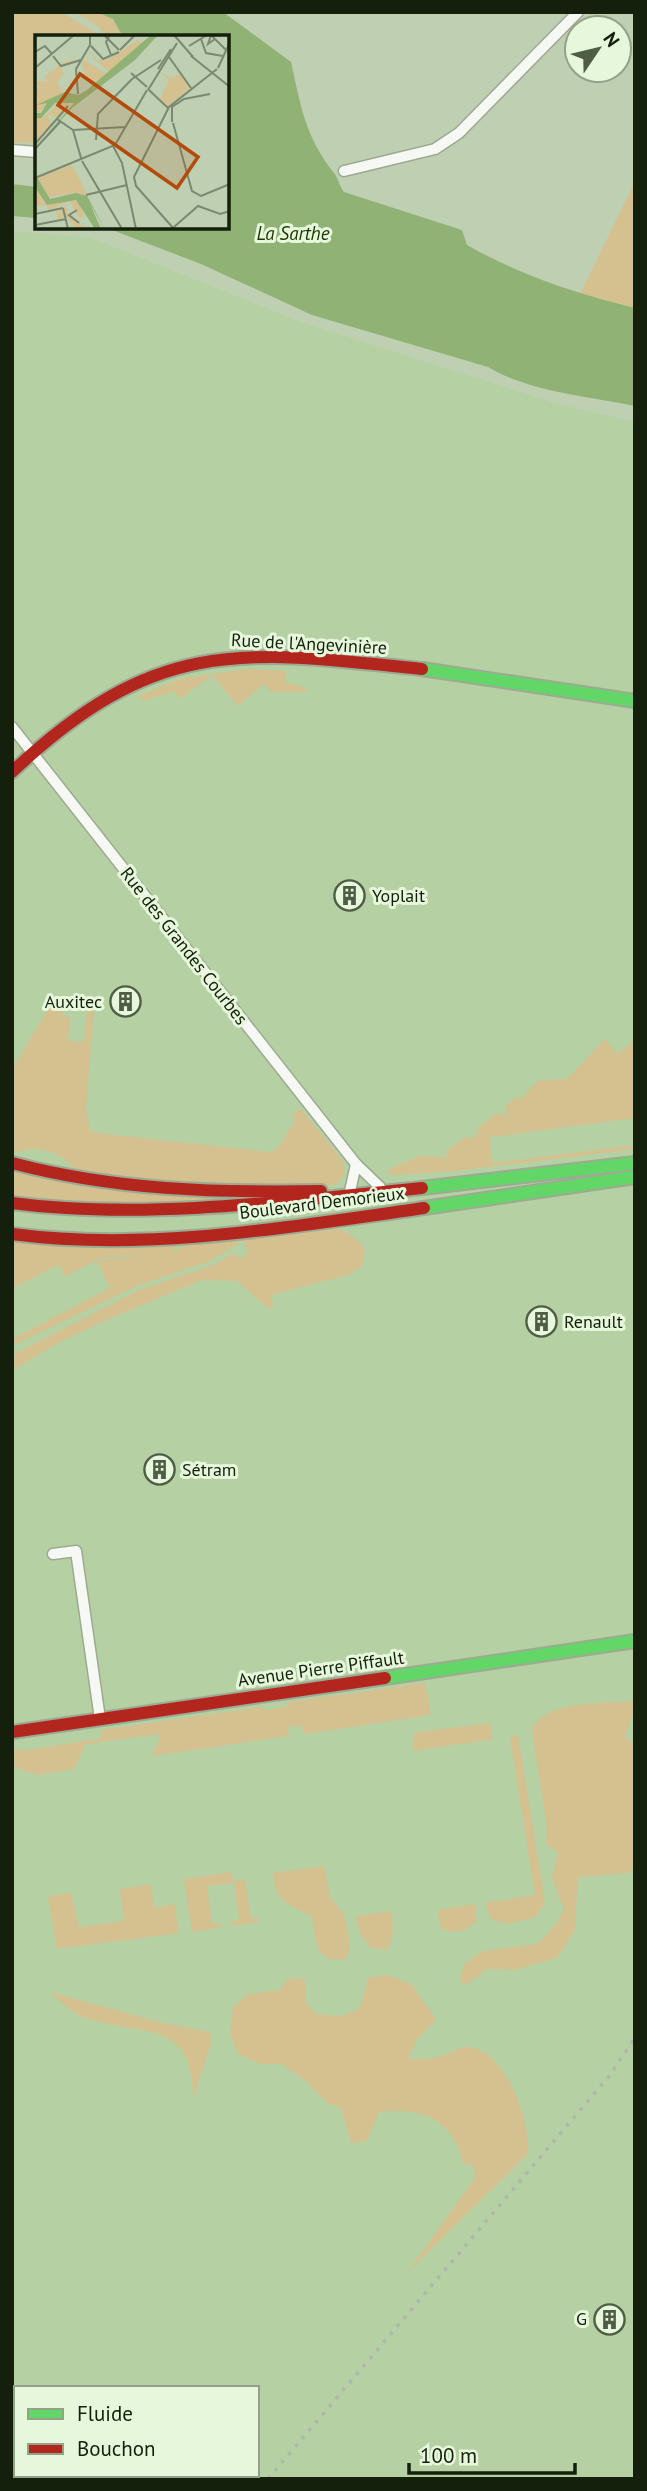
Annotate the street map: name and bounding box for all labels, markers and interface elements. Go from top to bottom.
north arrow [563,14,633,84]
text: N [599,27,625,51]
inset map [35,35,229,229]
water label: La Sarthe [257,221,330,245]
street label: Rue de l'Angevinière [230,628,388,659]
street label: Rue des Grandes Courbes [116,862,253,1029]
building icon: Yoplait [332,879,366,913]
place label: Yoplait [372,884,425,907]
building icon: Auxitec [108,985,142,1019]
place label: Auxitec [45,990,102,1013]
street label: Boulevard Demorieux [238,1181,406,1224]
building icon: Renault [524,1305,558,1339]
place label: Renault [564,1310,623,1333]
building icon: Sétram [142,1453,176,1487]
place label: Sétram [182,1458,236,1481]
street label: Avenue Pierre Piffault [236,1645,406,1692]
building icon: G [593,2302,627,2336]
place label: G [576,2307,587,2330]
legend [14,2386,259,2477]
text: Fluide [77,2400,133,2427]
scale bar [409,2432,575,2476]
text: Bouchon [77,2435,156,2462]
text: 100 m [420,2442,477,2469]

